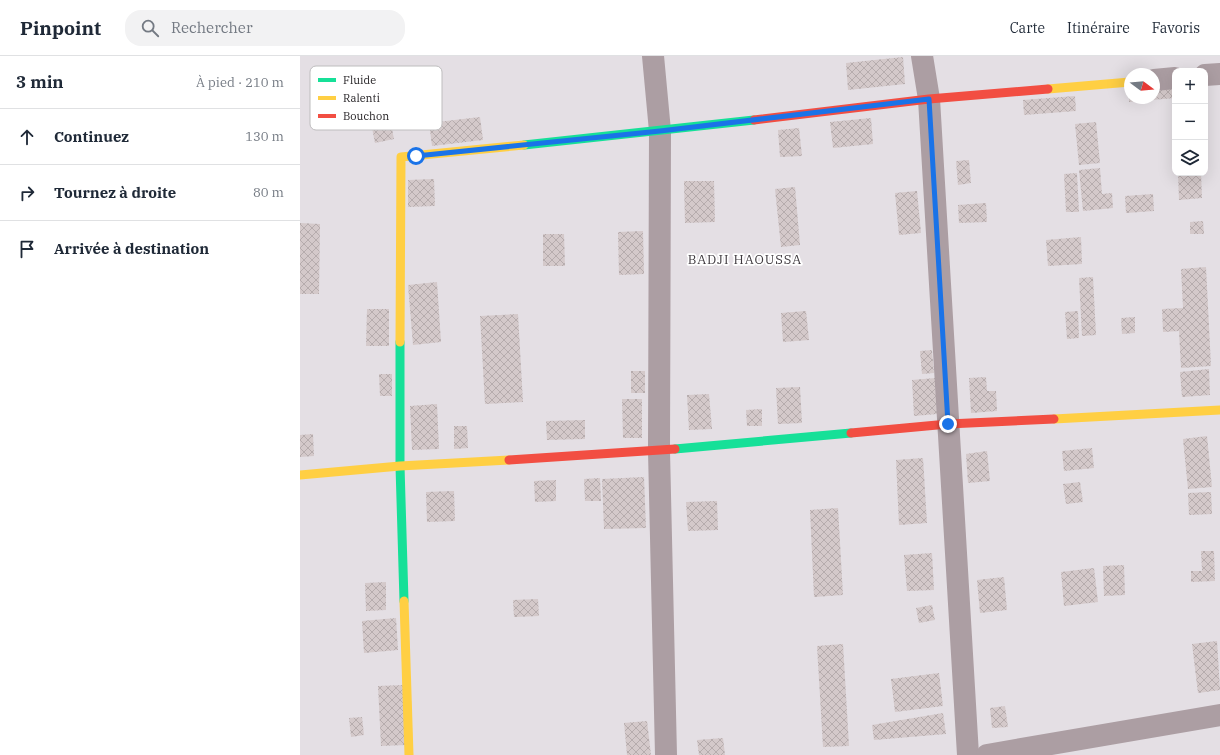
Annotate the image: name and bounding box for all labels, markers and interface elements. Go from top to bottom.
search box [125,10,405,46]
text: Pinpoint [20,16,101,40]
icon: search [139,17,161,39]
text: Rechercher [171,18,253,37]
text: Carte [1010,19,1045,37]
text: Itinéraire [1067,19,1130,37]
text: Favoris [1152,19,1200,37]
legend [310,66,442,130]
north arrow [1124,68,1160,104]
map controls [1172,68,1208,176]
button: + [1172,68,1208,104]
text: 3 min [16,71,64,93]
text: Fluide [343,73,376,87]
text: À pied · 210 m [196,74,284,91]
text: Ralenti [343,91,381,105]
button: − [1172,104,1208,140]
text: Bouchon [343,109,389,123]
icon: ahead [16,126,38,148]
text: Continuez [54,127,129,146]
text: 130 m [245,128,284,145]
button: layers [1172,140,1208,176]
route start [407,147,425,165]
icon: right [16,182,38,204]
text: Tournez à droite [54,183,176,202]
text: 80 m [253,184,284,201]
icon: arrive [16,238,38,260]
text: Arrivée à destination [54,239,209,258]
district label: BADJI HAOUSSA [688,251,802,268]
route end [939,415,957,433]

